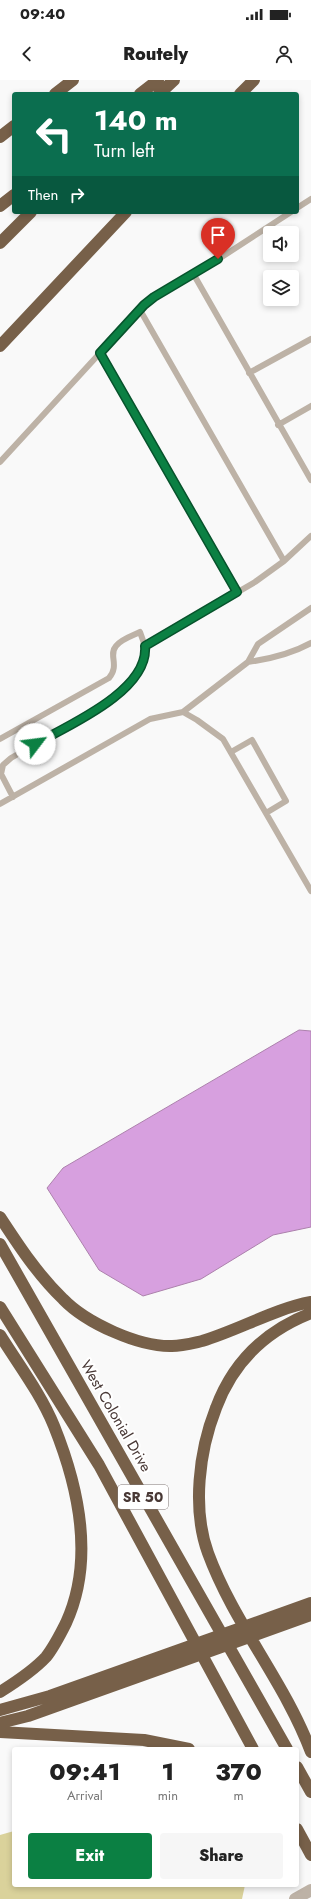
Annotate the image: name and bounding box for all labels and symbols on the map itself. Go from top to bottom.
pin [201,218,235,259]
position arrow [14,723,56,765]
street label: West Colonial Drive [75,1356,157,1476]
road number: SR 50 [118,1485,168,1509]

